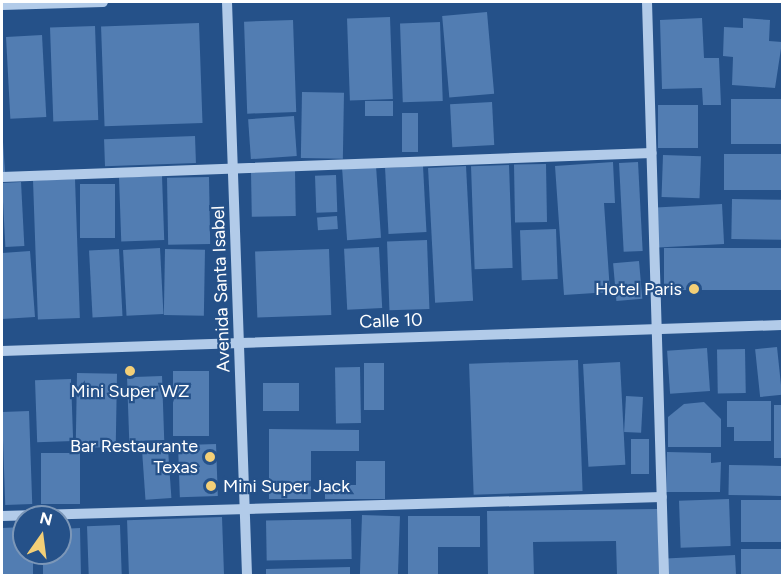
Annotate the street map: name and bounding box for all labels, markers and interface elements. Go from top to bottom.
street label: Avenida Santa Isabel [207,205,235,373]
place label: Hotel Paris [595,278,682,300]
marker: Hotel Paris [687,282,701,296]
street label: Calle 10 [359,309,423,333]
marker: Mini Super WZ [123,364,137,378]
place label: Mini Super WZ [71,380,189,402]
place label: Bar Restaurante Texas [70,436,198,478]
marker: Bar Restaurante Texas [203,450,217,464]
place label: Mini Super Jack [223,475,350,497]
marker: Mini Super Jack [204,479,218,493]
north arrow [12,505,72,565]
text: N [38,508,54,530]

